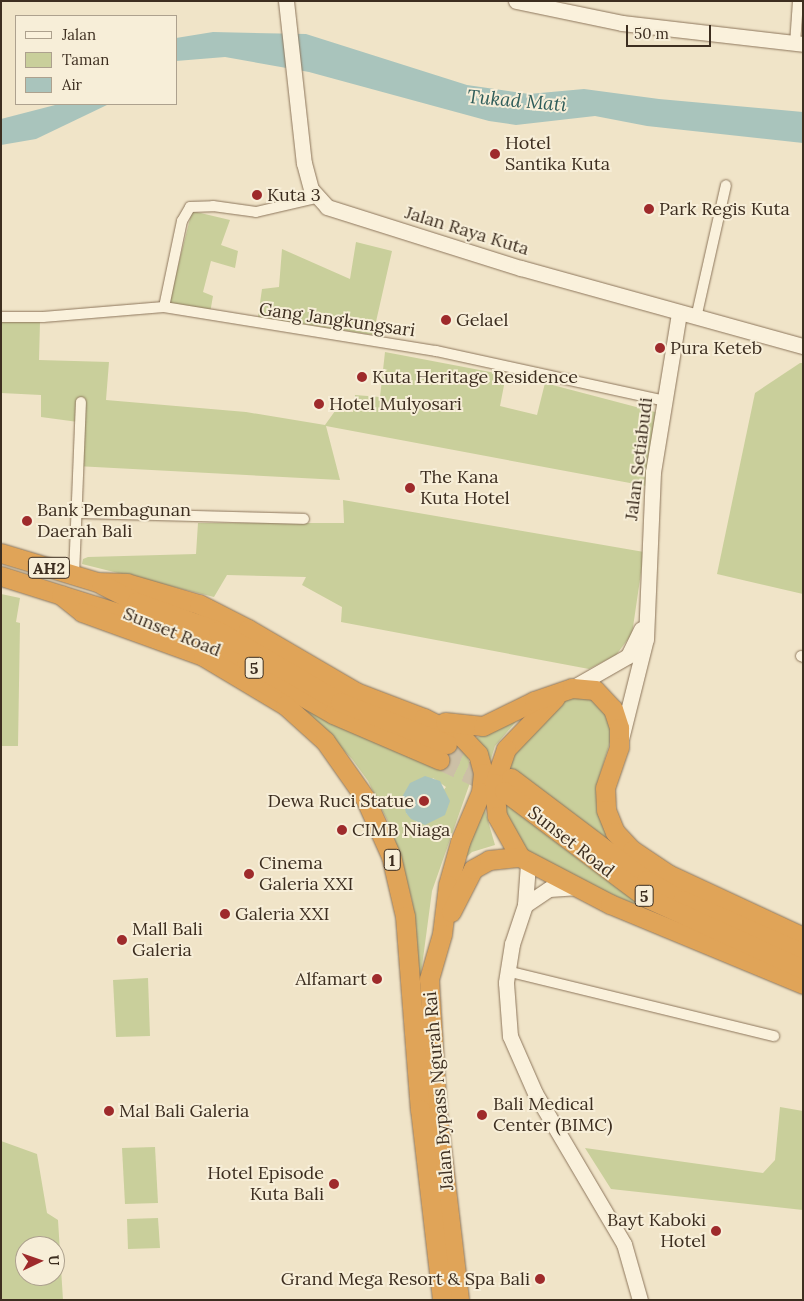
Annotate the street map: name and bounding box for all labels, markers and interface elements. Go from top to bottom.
legend [15,15,178,105]
scale bar [629,15,714,47]
text: 50 m [634,24,669,43]
text: Jalan [62,25,96,44]
text: Taman [62,50,109,69]
text: Air [62,75,82,94]
water label: Tukad Mati [466,85,568,117]
place label: Hotel Santika Kuta [505,133,610,176]
marker: Hotel Santika Kuta [489,148,501,160]
place label: Kuta 3 [267,184,321,206]
marker: Kuta 3 [251,189,263,201]
place label: Park Regis Kuta [659,198,790,220]
street label: Jalan Raya Kuta [402,202,532,260]
marker: Park Regis Kuta [643,203,655,215]
street label: Gang Jangkungsari [258,298,416,342]
place label: Gelael [456,309,508,331]
marker: Gelael [440,314,452,326]
place label: Pura Keteb [670,337,762,359]
marker: Pura Keteb [654,342,666,354]
place label: Kuta Heritage Residence [372,366,578,388]
marker: Kuta Heritage Residence [356,371,368,383]
place label: Hotel Mulyosari [329,393,462,415]
street label: Jalan Setiabudi [621,396,657,522]
marker: Hotel Mulyosari [313,398,325,410]
place label: The Kana Kuta Hotel [420,467,510,509]
marker: The Kana Kuta Hotel [404,482,416,494]
place label: Bank Pembagunan Daerah Bali [37,500,191,542]
marker: Bank Pembagunan Daerah Bali [21,515,33,527]
road number: AH2 [28,554,70,582]
street label: Sunset Road [120,603,224,661]
road number: 5 [244,654,264,681]
place label: Dewa Ruci Statue [267,790,414,812]
marker: Dewa Ruci Statue [418,795,430,807]
street label: Sunset Road [524,802,618,882]
place label: CIMB Niaga [352,819,450,841]
marker: CIMB Niaga [336,824,348,836]
road number: 1 [383,846,401,874]
place label: Cinema Galeria XXI [259,853,354,896]
marker: Cinema Galeria XXI [243,868,255,880]
road number: 5 [634,882,654,909]
place label: Galeria XXI [235,903,330,925]
marker: Galeria XXI [219,908,231,920]
place label: Mall Bali Galeria [132,919,203,962]
marker: Mall Bali Galeria [116,934,128,946]
place label: Alfamart [295,968,367,990]
marker: Alfamart [371,973,383,985]
street label: Jalan Bypass Ngurah Rai [420,990,458,1192]
place label: Bali Medical Center (BIMC) [493,1094,612,1136]
place label: Mal Bali Galeria [119,1100,249,1122]
marker: Mal Bali Galeria [103,1105,115,1117]
marker: Bali Medical Center (BIMC) [475,1108,489,1122]
place label: Hotel Episode Kuta Bali [207,1163,324,1206]
marker: Hotel Episode Kuta Bali [328,1178,340,1190]
place label: Bayt Kaboki Hotel [607,1210,706,1252]
marker: Bayt Kaboki Hotel [710,1225,722,1237]
north arrow [15,1236,65,1286]
text: U [45,1254,63,1266]
place label: Grand Mega Resort & Spa Bali [281,1268,530,1290]
marker: Grand Mega Resort & Spa Bali [534,1273,546,1285]

